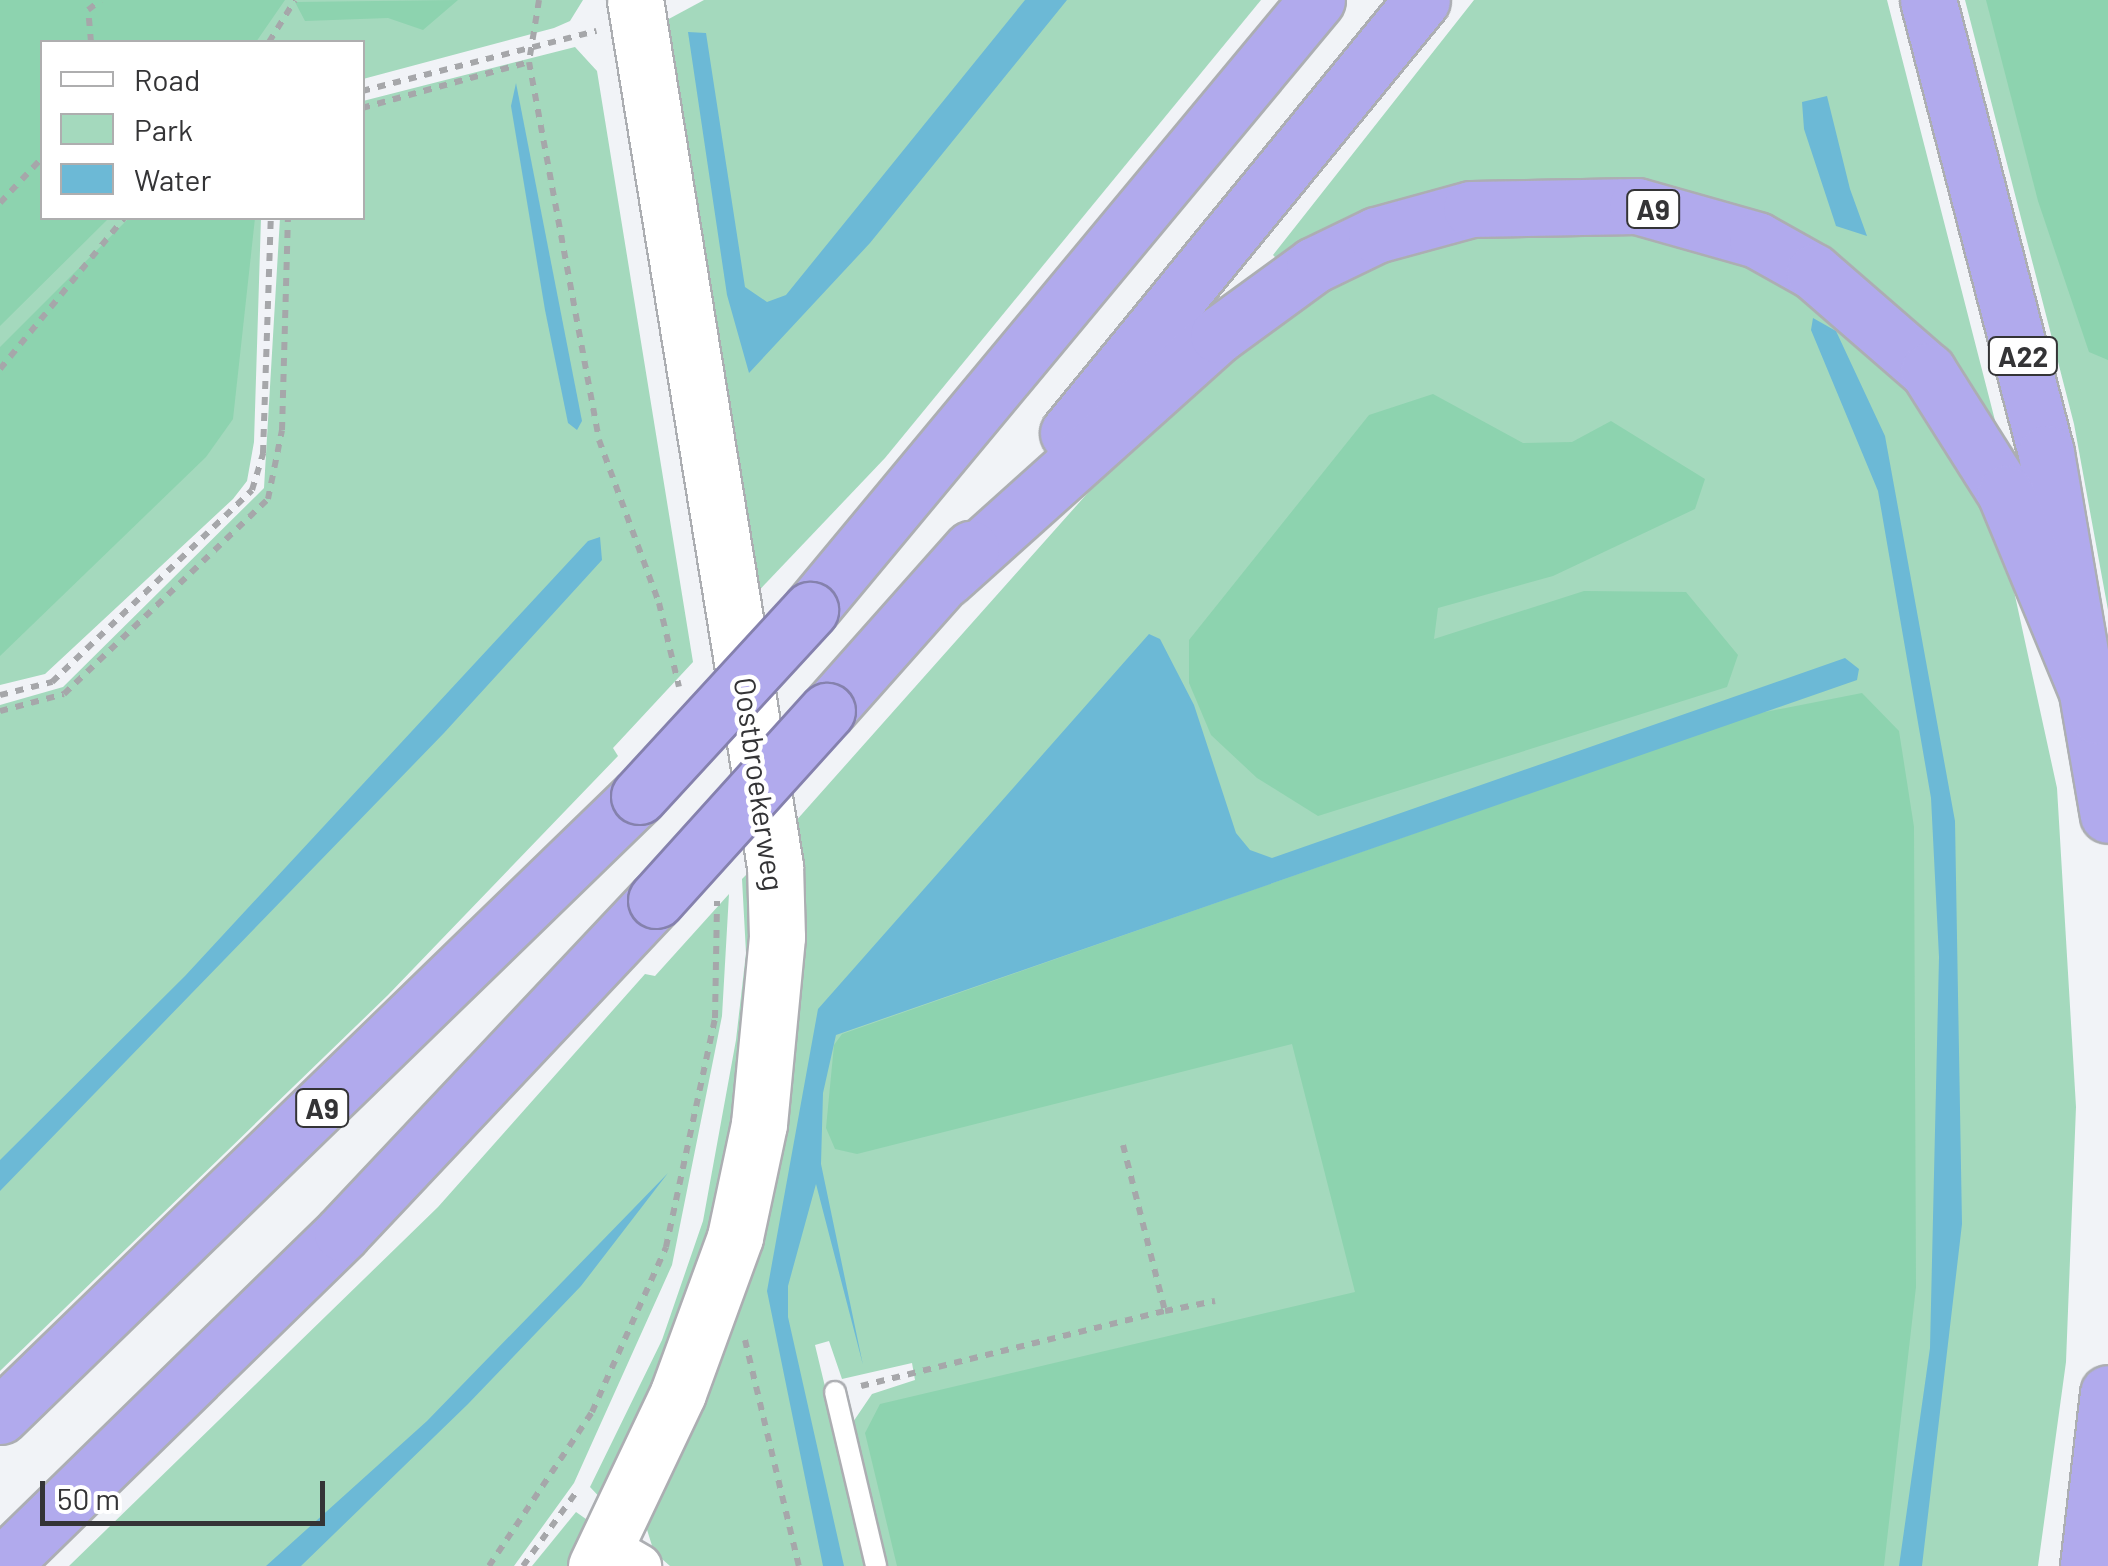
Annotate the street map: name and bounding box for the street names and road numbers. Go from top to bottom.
road number: A9 [1626,186,1680,232]
road number: A22 [1986,333,2060,379]
street label: Oostbroekerweg [727,675,793,893]
road number: A9 [294,1085,350,1131]

